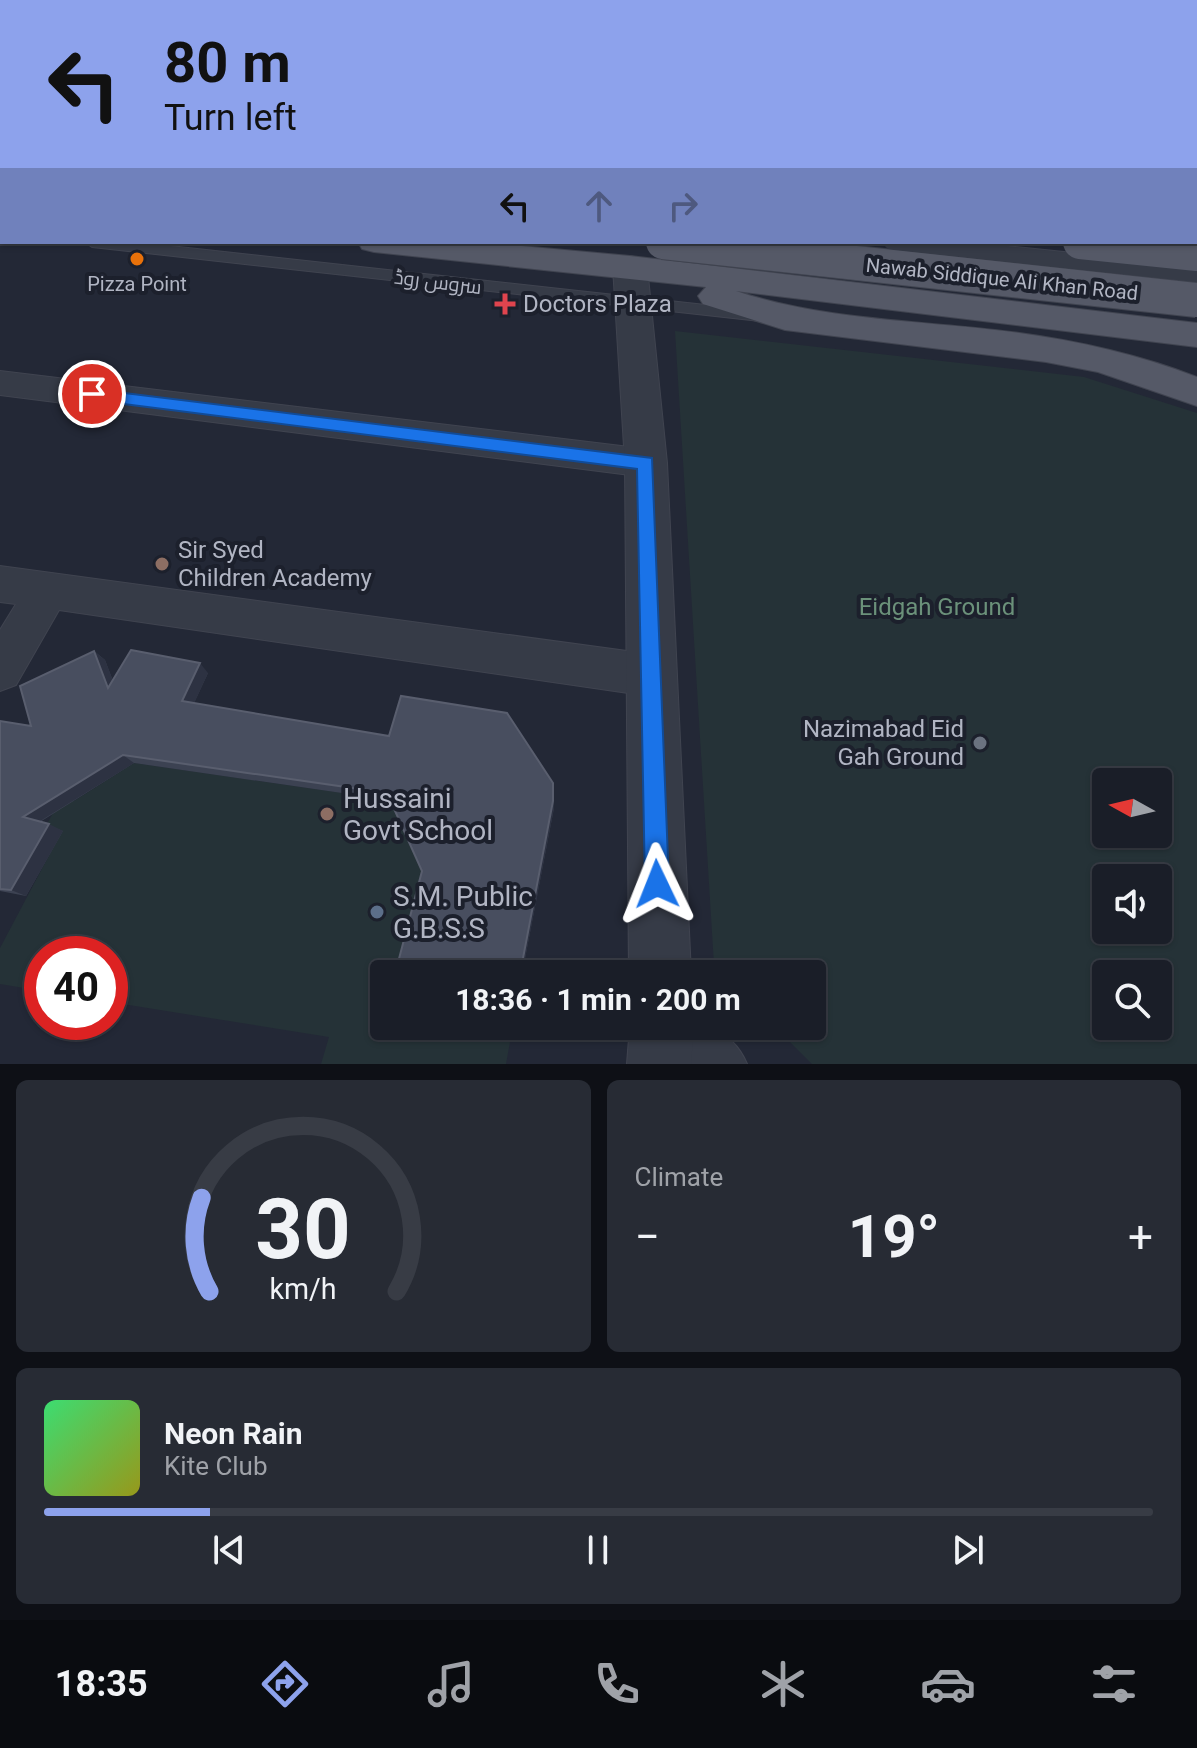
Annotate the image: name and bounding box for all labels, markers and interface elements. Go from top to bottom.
text: 80 m [164,30,291,96]
icon: left [32,32,136,136]
text: Turn left [164,97,297,139]
icon: left [493,184,537,228]
icon: ahead [577,184,621,228]
icon: right [661,184,705,228]
marker: Pizza Point [128,250,146,268]
street label: Nawab Siddique Ali Khan Road [865,253,1139,305]
street label: سروس روڈ [393,265,483,300]
place label: Pizza Point [87,272,187,296]
place label: Doctors Plaza [523,290,672,318]
marker: Doctors Plaza [494,293,516,315]
pin [58,360,126,428]
icon: arrive [70,372,114,416]
place label: Sir Syed Children Academy [178,536,372,592]
marker: Sir Syed Children Academy [153,555,171,573]
park label: Eidgah Ground [859,593,1015,621]
place label: Nazimabad Eid Gah Ground [803,715,964,771]
marker: Nazimabad Eid Gah Ground [971,734,989,752]
north arrow [1092,768,1172,848]
map controls [1092,768,1172,1040]
place label: Hussaini Govt School [343,782,493,847]
marker: Hussaini Govt School [318,805,336,823]
position arrow [615,842,699,926]
button: sound [1092,864,1172,944]
place label: S.M. Public G.B.S.S [393,880,533,945]
marker: S.M. Public G.B.S.S [368,903,386,921]
speed limit sign: 40 [24,936,128,1040]
button: search [1092,960,1172,1040]
text: 18:36 · 1 min · 200 m [455,982,741,1017]
text: Climate [635,1162,723,1192]
text: 30 [256,1181,351,1278]
text: 19° [848,1201,940,1272]
text: − [635,1211,660,1263]
text: + [1128,1211,1153,1263]
text: km/h [270,1272,337,1306]
text: Neon Rain [164,1416,303,1451]
text: Kite Club [164,1451,268,1481]
icon: previous [207,1528,251,1572]
icon: pause [576,1528,620,1572]
icon: next [946,1528,990,1572]
icon: directions [257,1656,313,1712]
icon: music [423,1656,479,1712]
icon: phone [589,1656,645,1712]
icon: climate [755,1656,811,1712]
icon: car [920,1656,976,1712]
icon: filters [1086,1656,1142,1712]
text: 18:35 [55,1663,148,1705]

